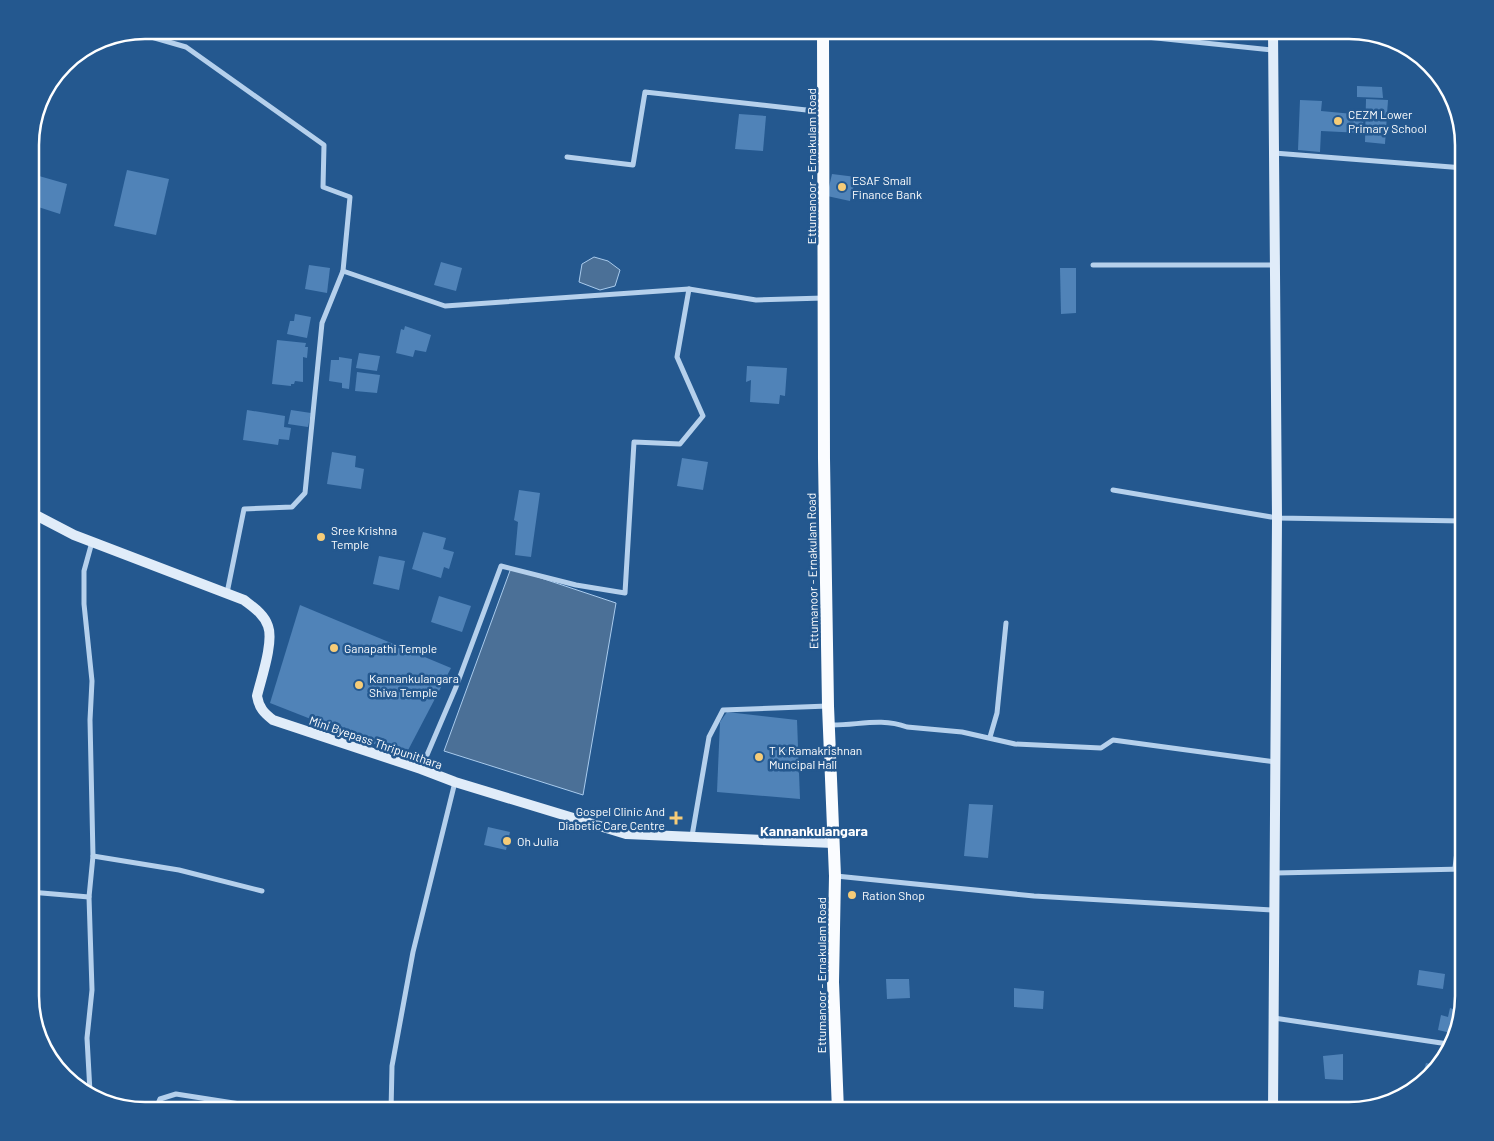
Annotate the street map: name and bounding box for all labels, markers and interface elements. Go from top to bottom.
street label: Ettumanoor - Ernakulam Road [804,88,818,244]
place label: CEZM Lower Primary School [1348,107,1427,135]
marker: CEZM Lower Primary School [1332,115,1344,127]
place label: ESAF Small Finance Bank [852,173,922,201]
marker: ESAF Small Finance Bank [836,181,848,193]
street label: Ettumanoor - Ernakulam Road [804,493,820,649]
place label: Sree Krishna Temple [331,523,397,551]
marker: Sree Krishna Temple [315,531,327,543]
place label: Ganapathi Temple [344,641,437,655]
marker: Ganapathi Temple [328,642,340,654]
place label: Kannankulangara Shiva Temple [369,671,459,699]
marker: Kannankulangara Shiva Temple [353,679,365,691]
street label: Mini Byepass Thripunithara [308,713,444,771]
place label: T K Ramakrishnan Muncipal Hall [769,743,862,771]
marker: T K Ramakrishnan Muncipal Hall [753,751,765,763]
place label: Gospel Clinic And Diabetic Care Centre [558,804,665,832]
marker: Gospel Clinic And Diabetic Care Centre [669,811,683,825]
district label: Kannankulangara [760,822,868,839]
place label: Oh Julia [517,834,559,848]
marker: Oh Julia [501,835,513,847]
place label: Ration Shop [862,888,925,902]
marker: Ration Shop [846,889,858,901]
street label: Ettumanoor - Ernakulam Road [814,897,828,1053]

